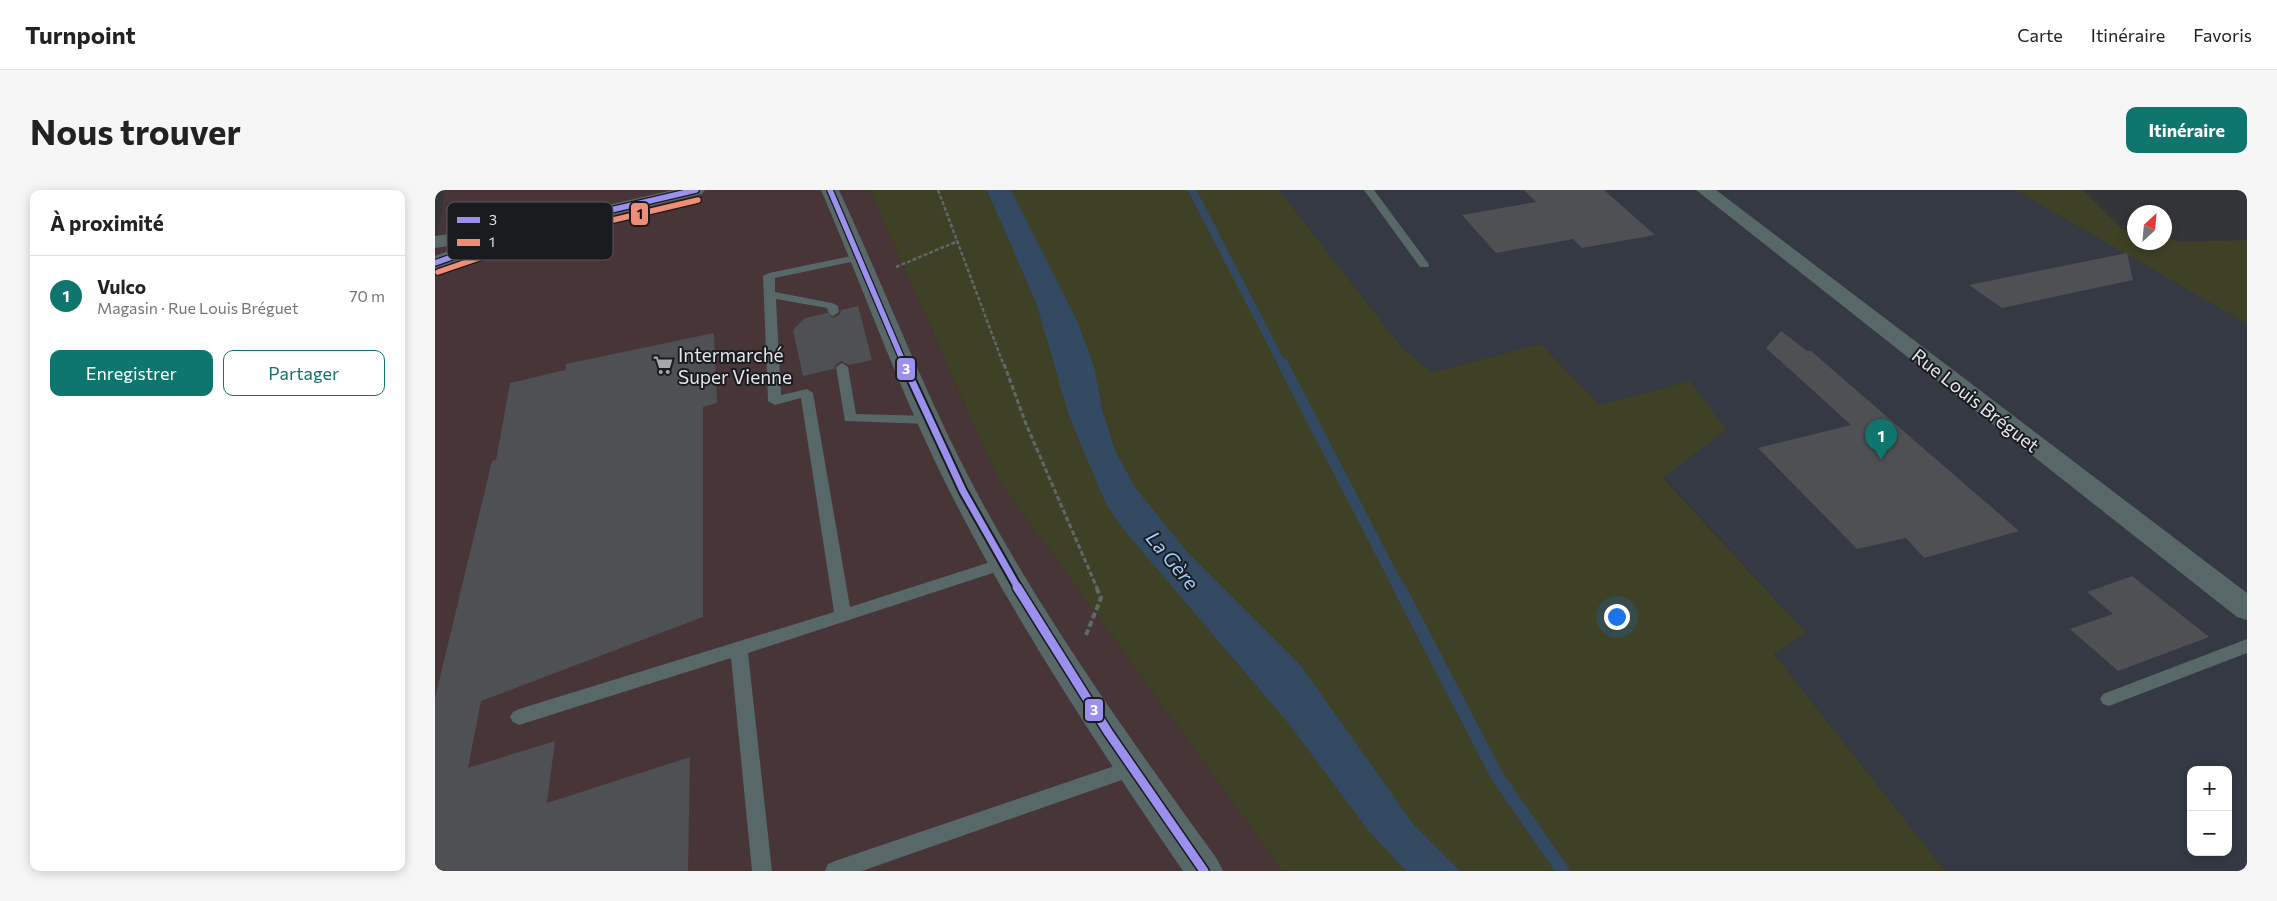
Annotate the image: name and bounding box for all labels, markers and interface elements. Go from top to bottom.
text: Turnpoint [25,20,136,49]
text: Carte [2017,24,2063,46]
text: Itinéraire [2091,24,2165,46]
text: Favoris [2193,24,2252,46]
button: Itinéraire [2126,107,2247,153]
text: Nous trouver [30,109,241,152]
legend [447,202,613,260]
line badge: 1 [630,202,649,226]
text: 1 [637,205,643,222]
north arrow [2127,205,2172,250]
text: À proximité [50,210,164,235]
text: 3 [489,211,497,228]
text: 1 [489,233,495,250]
text: Vulco [97,275,146,298]
text: 1 [62,286,70,305]
text: 70 m [349,286,385,305]
text: Magasin · Rue Louis Bréguet [97,298,298,317]
place label: Intermarché Super Vienne [678,343,792,388]
street label: Rue Louis Bréguet [1908,343,2044,457]
button: Enregistrer [50,350,213,396]
button: Partager [223,350,385,396]
supermarket icon: Intermarché Super Vienne [652,354,674,376]
line badge: 3 [896,357,916,381]
text: 3 [902,360,910,377]
pin: 1 [1865,419,1897,460]
water label: La Gère [1142,526,1205,595]
your location [1604,604,1630,630]
line badge: 3 [1084,698,1104,722]
text: 3 [1090,701,1098,718]
map controls [2187,766,2232,856]
button: + [2187,766,2232,811]
button: − [2187,811,2232,856]

